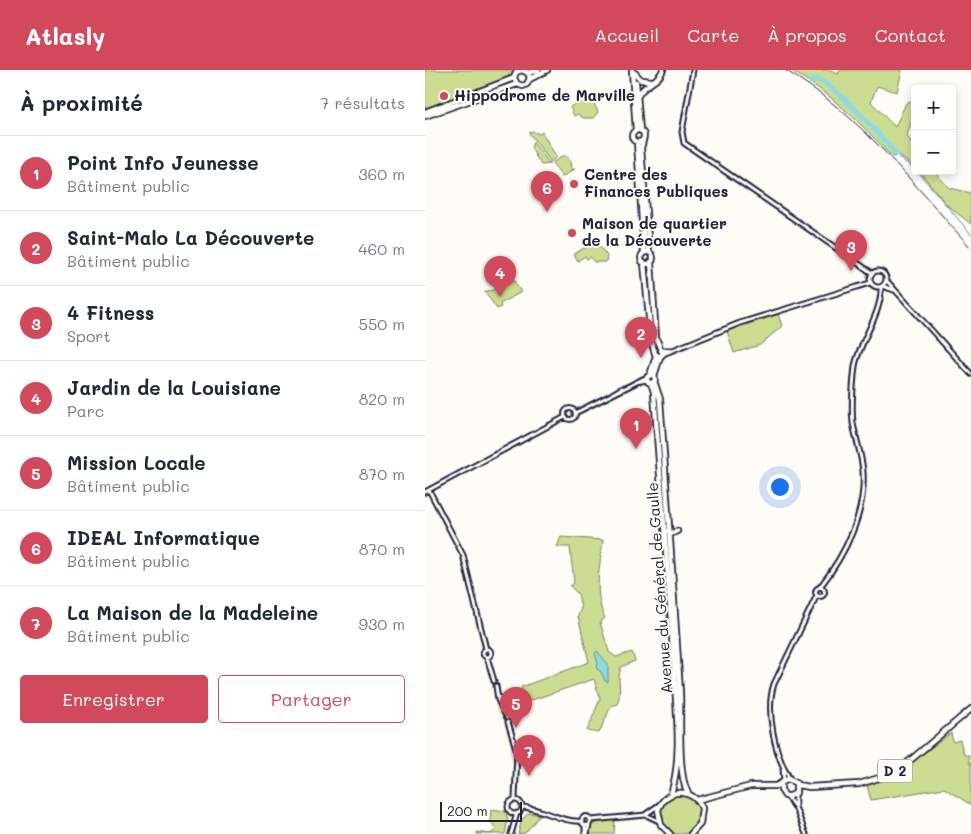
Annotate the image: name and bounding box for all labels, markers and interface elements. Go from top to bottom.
text: Atlasly [25,20,105,51]
text: Accueil [594,23,659,47]
text: Carte [687,23,739,47]
text: À propos [767,23,847,47]
text: Contact [875,23,946,47]
place label: Hippodrome de Marville [454,85,635,105]
map controls [911,85,956,175]
button: + [911,85,956,130]
text: À proximité [20,89,143,116]
marker: Hippodrome de Marville [438,90,450,102]
text: 7 résultats [320,92,405,113]
button: − [911,130,956,175]
text: Point Info Jeunesse [67,150,259,175]
text: 1 [32,163,40,184]
text: 360 m [358,163,405,184]
place label: Centre des Finances Publiques [584,164,728,201]
pin: 6 [531,171,563,212]
text: Bâtiment public [67,175,190,196]
marker: Centre des Finances Publiques [568,178,580,190]
place label: Maison de quartier de la Découverte [582,213,727,250]
text: Saint-Malo La Découverte [67,225,314,250]
marker: Maison de quartier de la Découverte [566,227,578,239]
pin: 3 [835,230,867,271]
text: 2 [32,238,40,259]
text: 460 m [358,238,405,259]
text: Bâtiment public [67,250,190,271]
pin: 4 [484,256,516,297]
text: 4 Fitness [67,300,154,325]
text: 3 [31,313,41,334]
text: 550 m [359,313,405,334]
pin: 2 [625,317,657,358]
text: Sport [67,325,110,346]
text: Jardin de la Louisiane [67,375,281,400]
text: 4 [31,388,41,409]
text: 820 m [359,388,405,409]
text: Parc [67,400,104,421]
pin: 1 [620,408,652,449]
text: Mission Locale [67,450,206,475]
text: 5 [31,463,41,484]
text: 870 m [359,463,405,484]
your location [767,474,793,500]
text: Bâtiment public [67,475,190,496]
street label: Avenue du Général de Gaulle [642,482,676,694]
text: IDEAL Informatique [67,525,260,550]
text: 6 [31,538,41,559]
text: 870 m [359,538,405,559]
text: Bâtiment public [67,550,190,571]
text: La Maison de la Madeleine [67,600,318,625]
text: 7 [32,613,40,634]
text: 930 m [358,613,405,634]
text: Bâtiment public [67,625,190,646]
button: Enregistrer [20,675,208,723]
button: Partager [218,675,405,723]
pin: 5 [500,687,532,728]
pin: 7 [513,735,545,776]
road number: D 2 [877,759,913,782]
scale bar [440,799,523,822]
text: 200 m [447,801,488,820]

